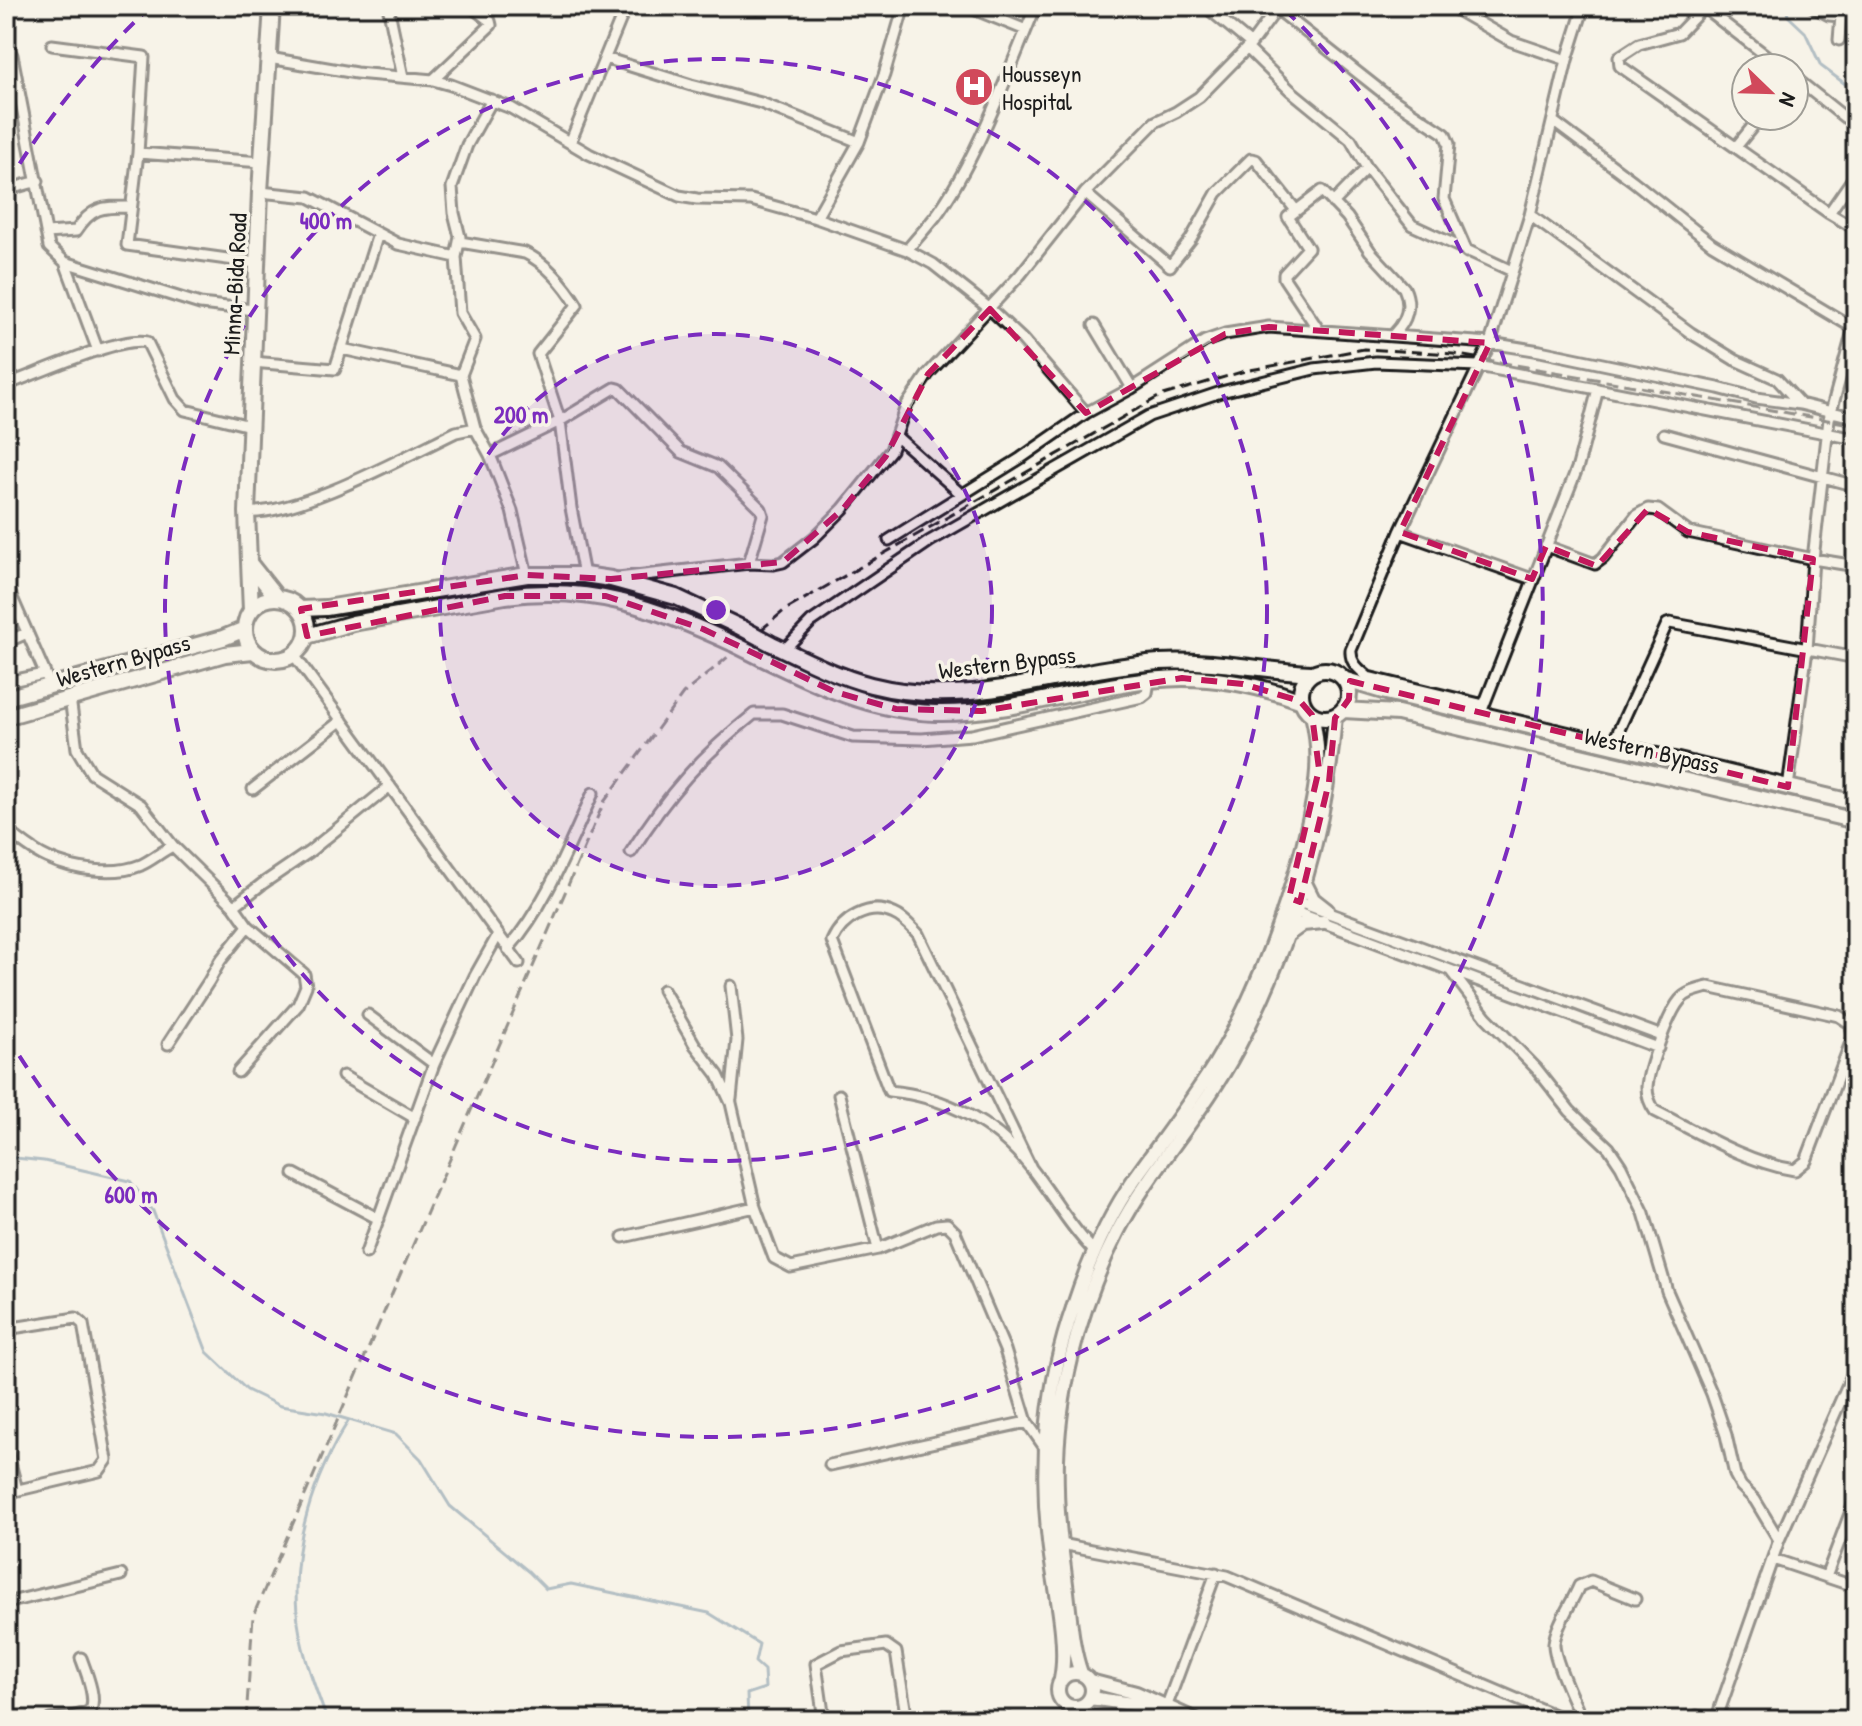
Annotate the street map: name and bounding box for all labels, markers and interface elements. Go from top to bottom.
north arrow [1730,52,1810,132]
place label: Housseyn Hospital [1002,57,1082,117]
hospital icon: Housseyn Hospital [953,66,995,108]
text: N [1772,89,1805,111]
text: 400 m [300,204,352,236]
street label: Minna-Bida Road [214,212,254,356]
text: 200 m [494,398,548,430]
centre of rings [702,596,730,624]
street label: Western Bypass [53,626,193,694]
street label: Western Bypass [937,638,1077,686]
street label: Western Bypass [1581,719,1723,781]
text: 600 m [105,1178,157,1210]

